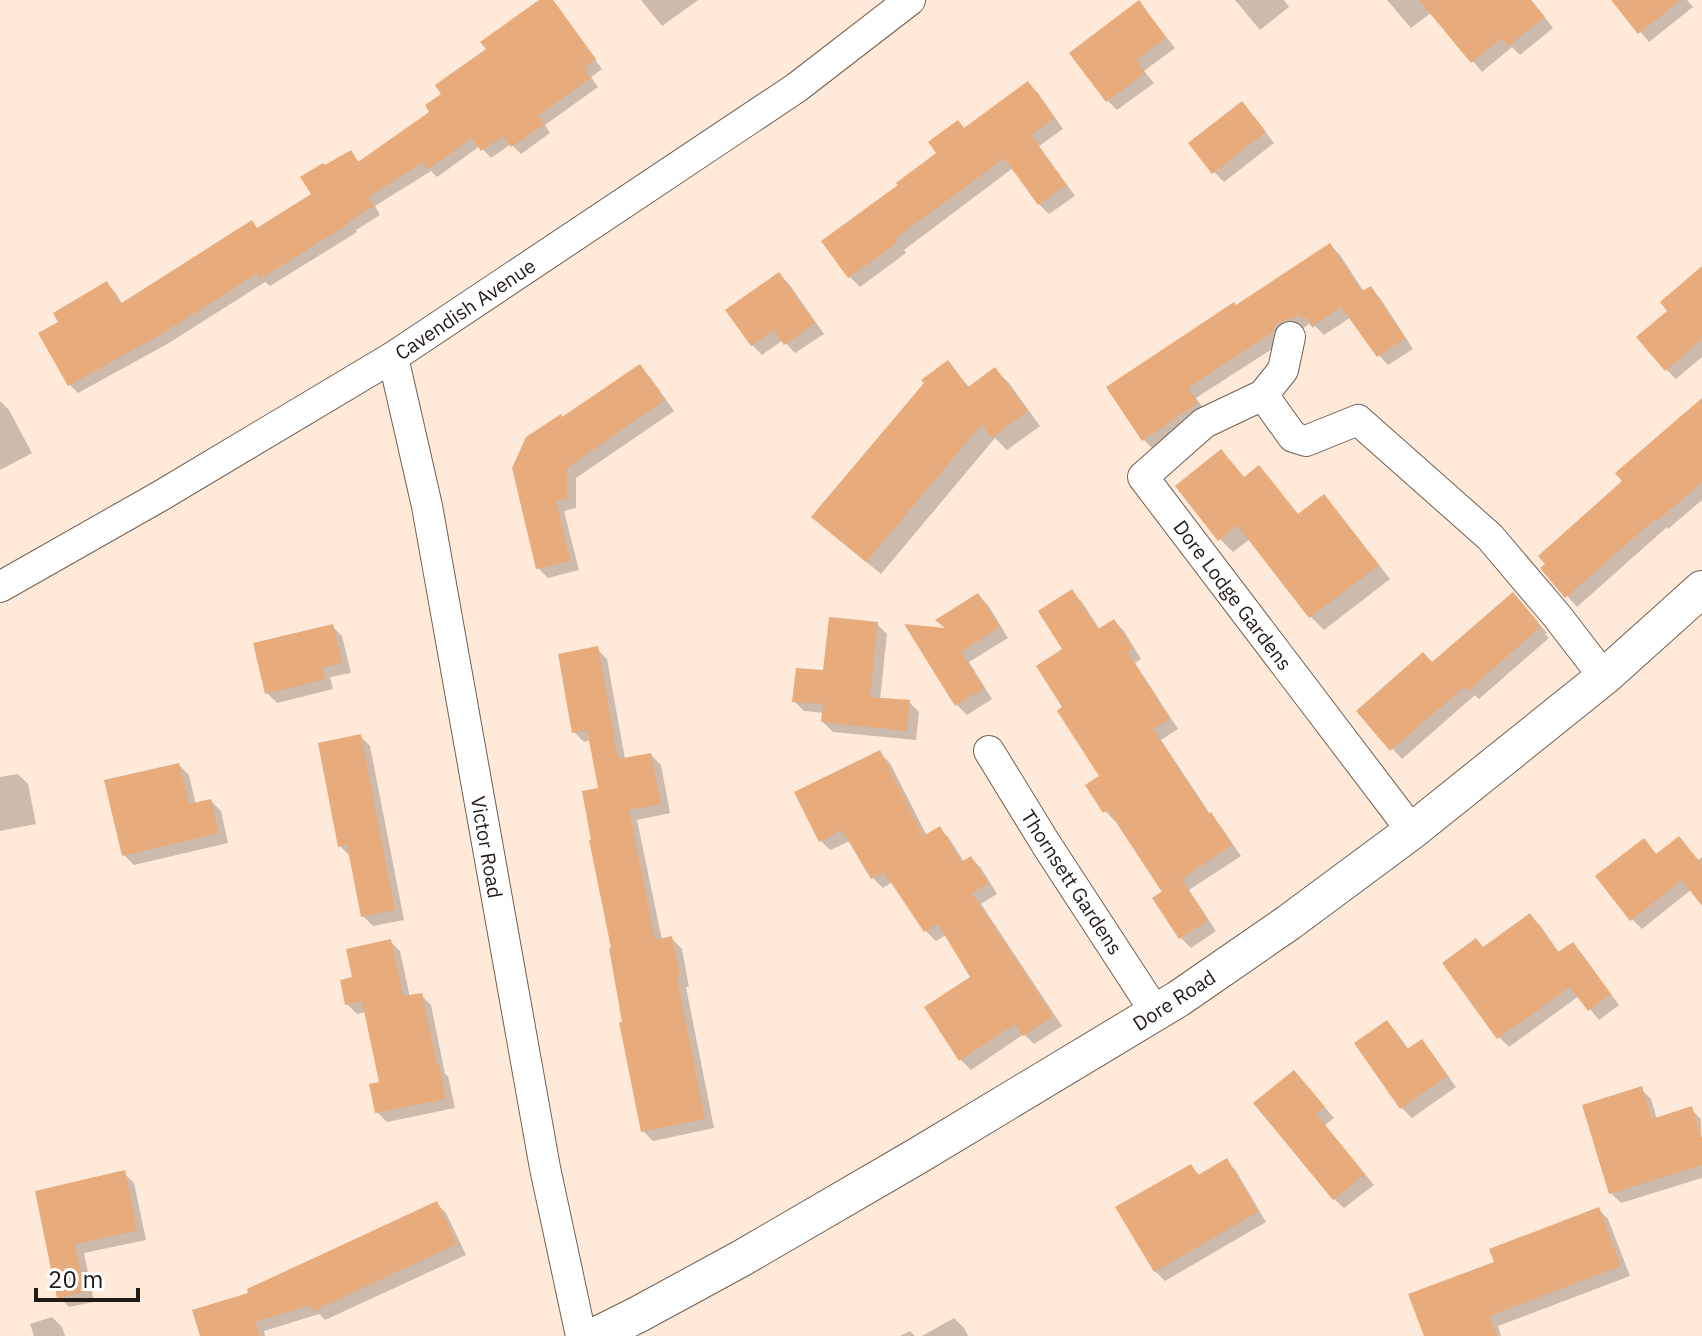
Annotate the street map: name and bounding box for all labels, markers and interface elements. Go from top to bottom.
street label: Cavendish Avenue [389,252,541,366]
street label: Dore Lodge Gardens [1168,514,1298,676]
street label: Victor Road [465,794,509,900]
street label: Thornsett Gardens [1015,804,1129,960]
street label: Dore Road [1127,963,1221,1037]
scale bar [36,1252,138,1302]
text: 20 m [48,1263,103,1295]

